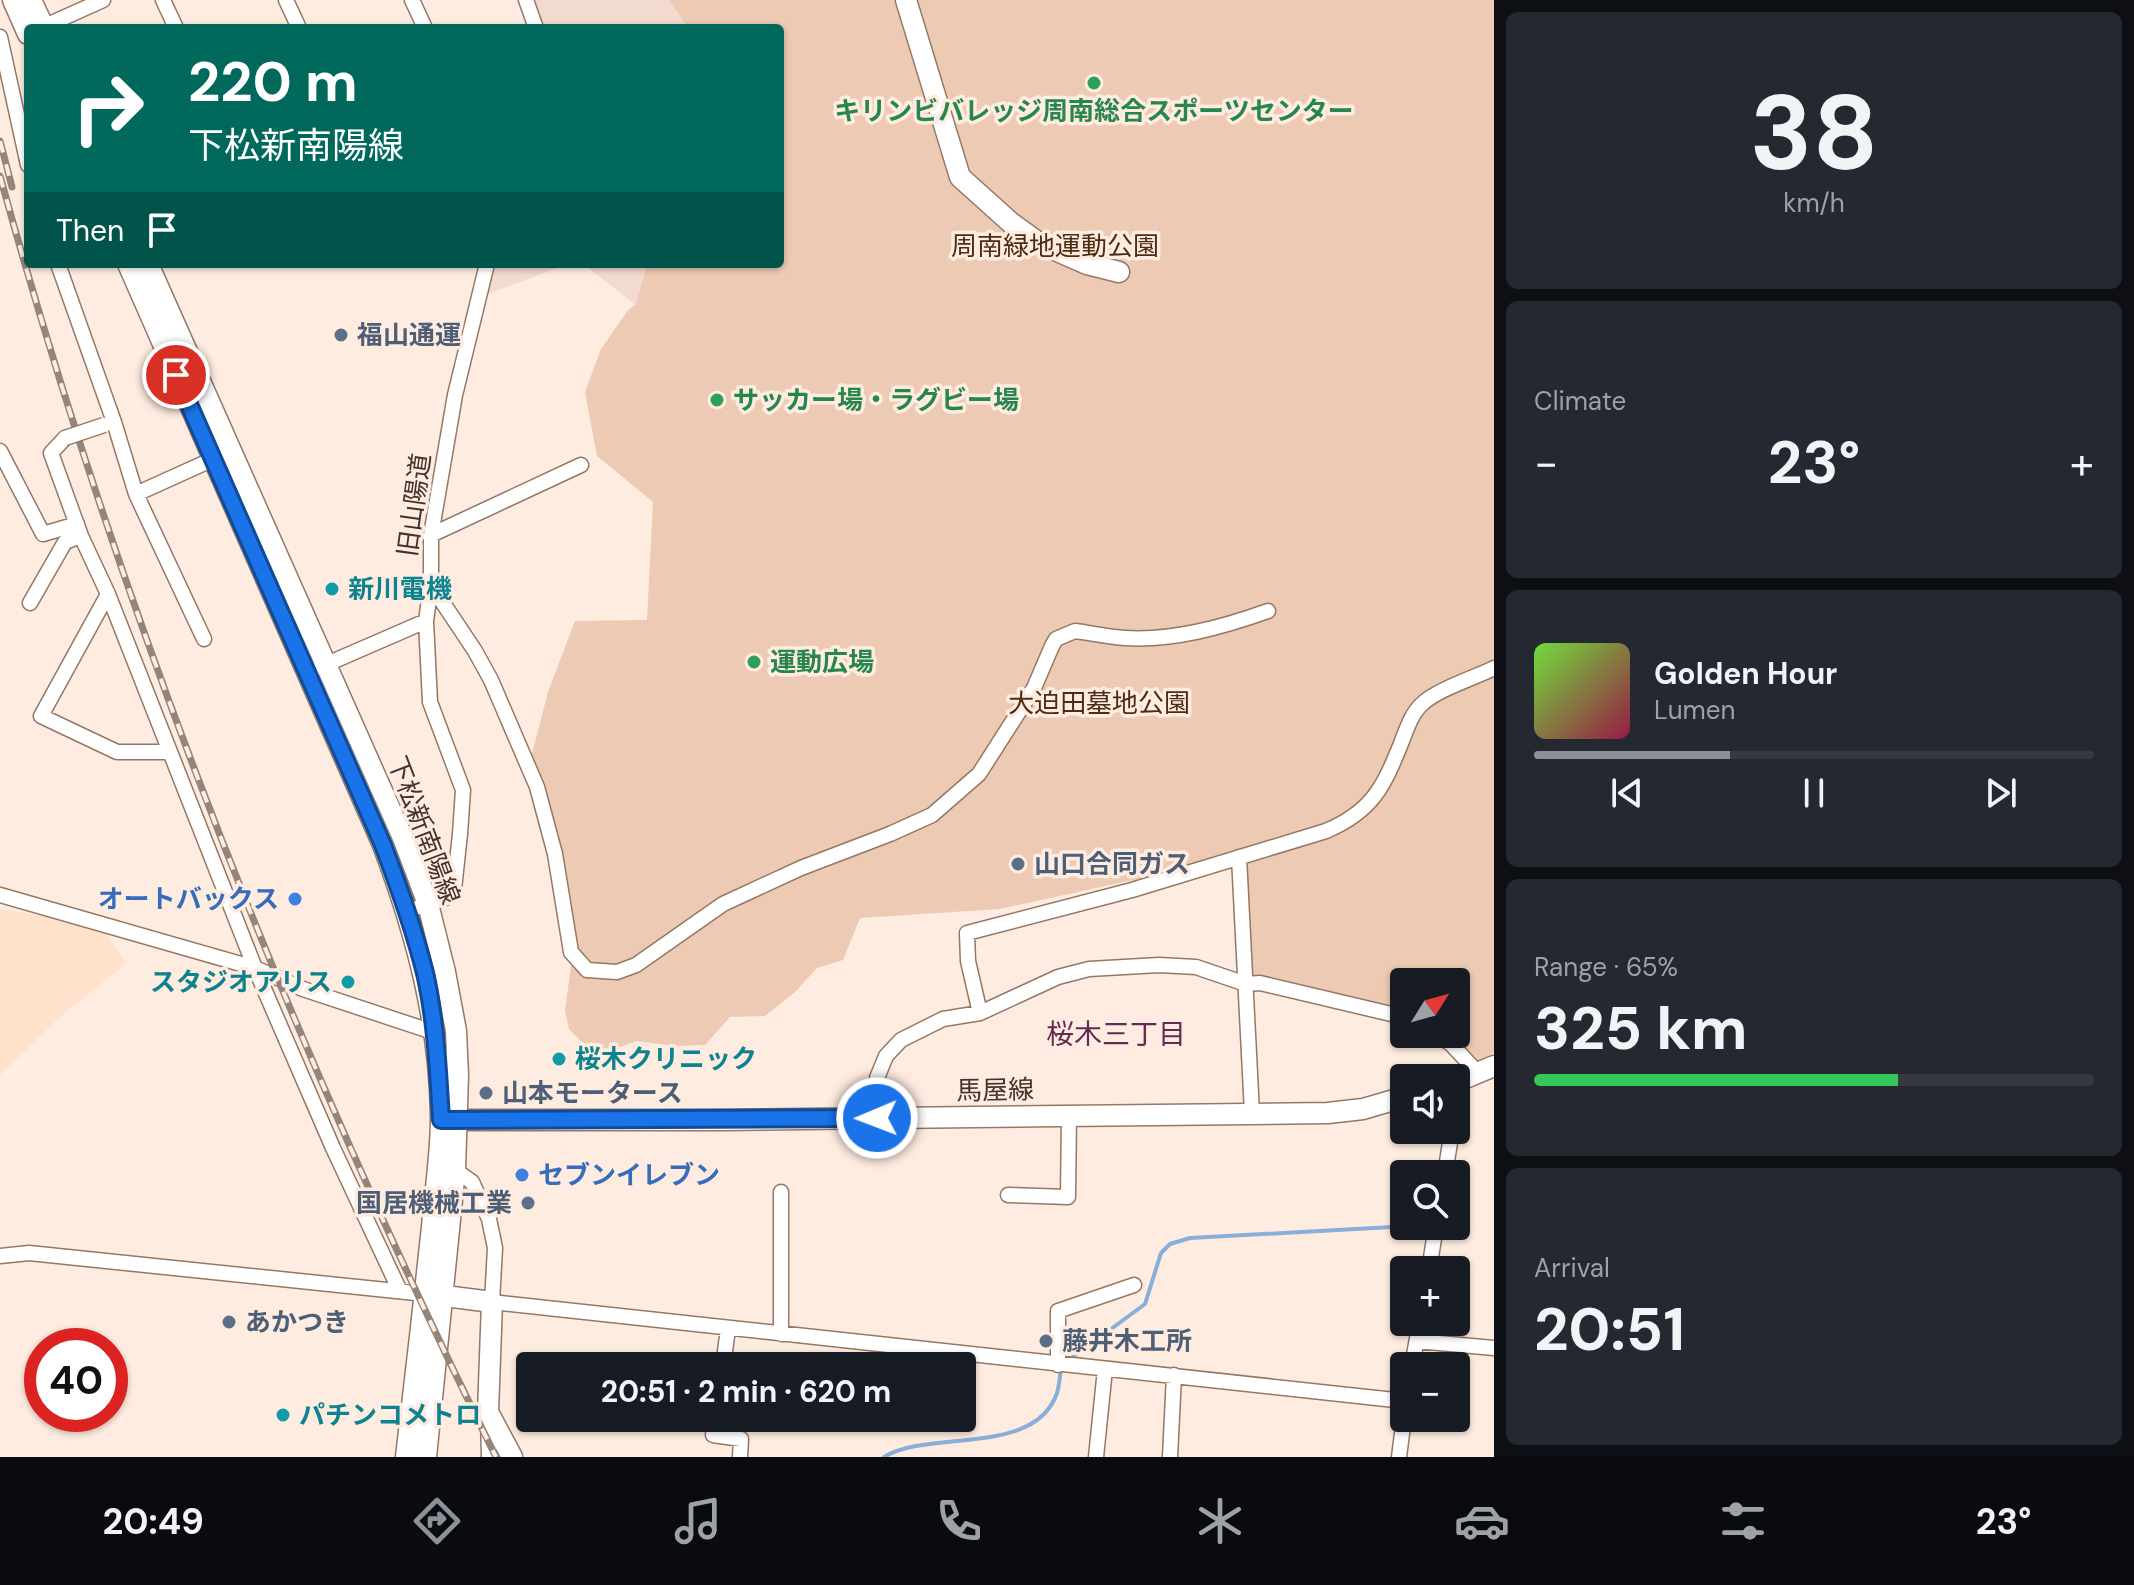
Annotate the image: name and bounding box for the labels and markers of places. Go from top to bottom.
marker: キリンビバレッジ周南総合スポーツセンター [1085,74,1103,92]
place label: キリンビバレッジ周南総合スポーツセンター [834,94,1354,128]
place label: 福山通運 [357,318,461,352]
marker: 福山通運 [332,326,350,344]
pin [142,341,210,409]
place label: サッカー場・ラグビー場 [733,383,1019,417]
marker: サッカー場・ラグビー場 [708,391,726,409]
place label: 新川電機 [348,572,452,606]
marker: 新川電機 [323,580,341,598]
place label: 運動広場 [770,645,874,679]
marker: 運動広場 [745,653,763,671]
place label: 山口合同ガス [1034,847,1190,881]
marker: 山口合同ガス [1009,855,1027,873]
place label: オートバックス [98,882,279,916]
marker: オートバックス [286,890,304,908]
place label: スタジオアリス [150,965,332,999]
marker: スタジオアリス [339,973,357,991]
place label: 桜木クリニック [575,1042,757,1076]
marker: 桜木クリニック [550,1050,568,1068]
place label: 山本モータース [502,1076,683,1110]
marker: 山本モータース [477,1084,495,1102]
place label: セブンイレブン [538,1158,720,1192]
marker: セブンイレブン [513,1166,531,1184]
place label: 国居機械工業 [356,1186,512,1220]
marker: 国居機械工業 [519,1194,537,1212]
place label: あかつき [245,1305,349,1339]
marker: あかつき [220,1313,238,1331]
place label: 藤井木工所 [1062,1324,1192,1358]
marker: 藤井木工所 [1037,1332,1055,1350]
place label: パチンコメトロ [299,1398,481,1432]
marker: パチンコメトロ [274,1406,292,1424]

